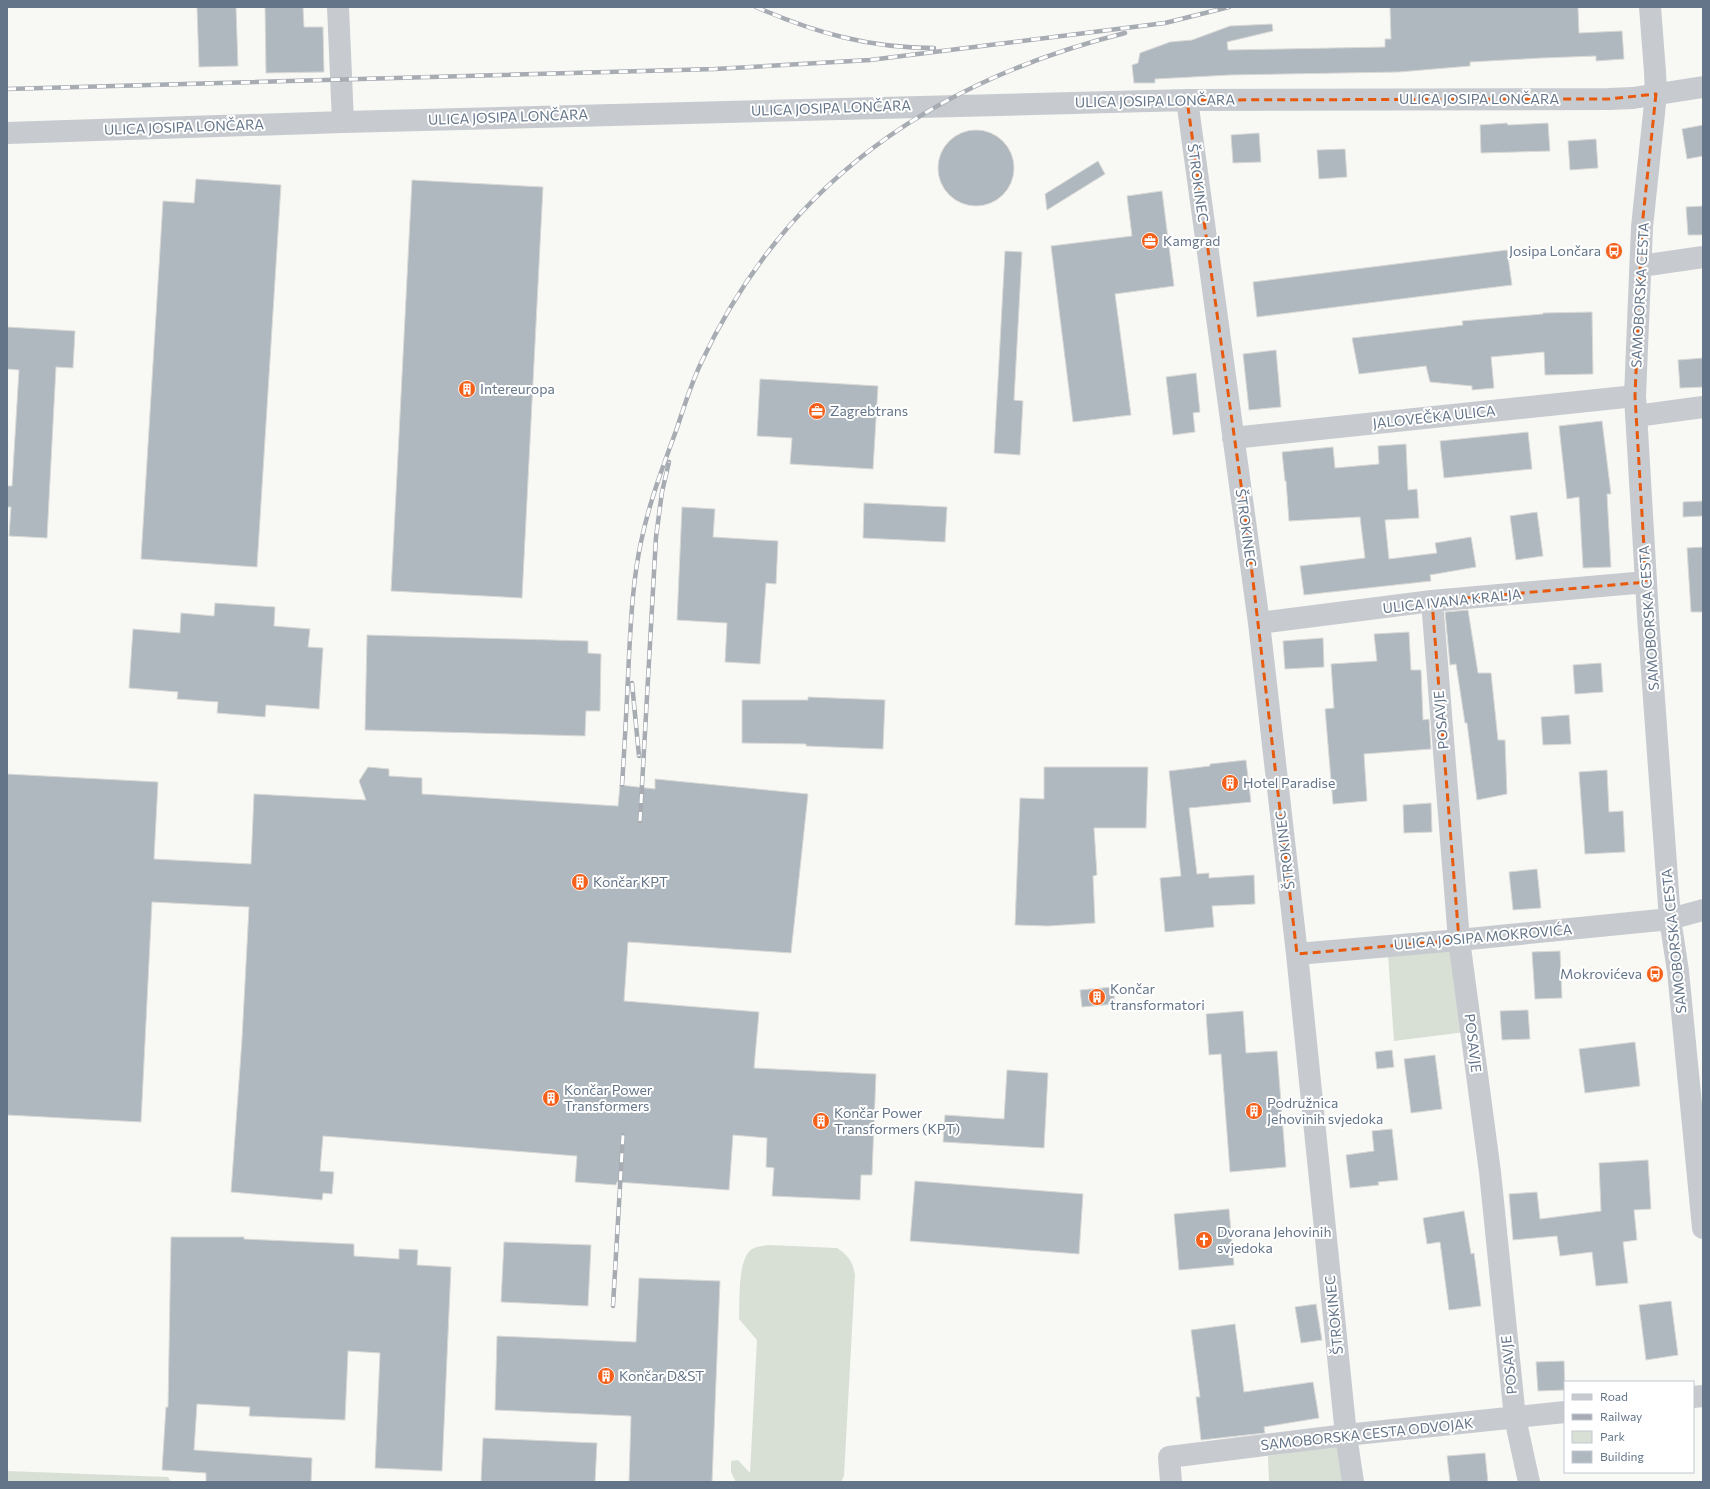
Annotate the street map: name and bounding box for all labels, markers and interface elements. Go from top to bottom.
street label: ULICA JOSIPA LONČARA [1399,90,1559,107]
street label: ULICA JOSIPA LONČARA [1075,91,1236,110]
street label: ULICA JOSIPA LONČARA [751,96,912,119]
street label: ULICA JOSIPA LONČARA [428,105,589,128]
street label: ULICA JOSIPA LONČARA [104,115,265,138]
street label: ŠTROKINEC [1185,142,1212,223]
street label: SAMOBORSKA CESTA [1627,221,1652,368]
office icon: Kamgrad [1140,231,1160,251]
place label: Kamgrad [1163,232,1220,249]
bus stop icon: Josipa Lončara [1604,241,1624,261]
place label: Josipa Lončara [1509,242,1601,259]
building icon: Intereuropa [457,379,477,399]
place label: Intereuropa [480,380,555,397]
office icon: Zagrebtrans [807,401,827,421]
place label: Zagrebtrans [830,402,908,419]
street label: JALOVEČKA ULICA [1372,402,1496,431]
street label: ŠTROKINEC [1233,487,1260,568]
street label: SAMOBORSKA CESTA [1635,544,1662,691]
street label: ULICA IVANA KRALJA [1382,585,1522,616]
street label: POSAVJE [1429,690,1452,750]
building icon: Hotel Paradise [1220,773,1240,793]
place label: Hotel Paradise [1243,774,1335,791]
street label: ŠTROKINEC [1271,810,1298,890]
street label: SAMOBORSKA CESTA [1657,867,1690,1014]
building icon: Končar KPT [570,872,590,892]
place label: Končar KPT [593,873,668,890]
street label: ULICA JOSIPA MOKROVIĆA [1393,920,1573,953]
bus stop icon: Mokrovićeva [1645,964,1665,984]
place label: Mokrovićeva [1560,965,1642,982]
place label: Končar transformatori [1110,980,1205,1013]
building icon: Končar transformatori [1087,987,1107,1007]
street label: POSAVJE [1461,1013,1486,1073]
place label: Končar Power Transformers [564,1081,653,1114]
building icon: Končar Power Transformers [541,1088,561,1108]
place label: Podružnica Jehovinih svjedoka [1267,1094,1383,1127]
building icon: Podružnica Jehovinih svjedoka [1244,1101,1264,1121]
place label: Končar Power Transformers (KPT) [834,1104,960,1137]
building icon: Končar Power Transformers (KPT) [811,1111,831,1131]
place label: Dvorana Jehovinih svjedoka [1217,1223,1331,1256]
church icon: Dvorana Jehovinih svjedoka [1194,1230,1214,1250]
street label: ŠTROKINEC [1321,1275,1346,1355]
street label: POSAVJE [1497,1335,1520,1395]
building icon: Končar D&ST [596,1366,616,1386]
place label: Končar D&ST [619,1367,704,1384]
legend [1564,1381,1694,1473]
text: Road [1600,1389,1628,1403]
text: Railway [1600,1409,1642,1423]
street label: SAMOBORSKA CESTA ODVOJAK [1260,1414,1474,1453]
text: Park [1600,1429,1626,1443]
text: Building [1600,1449,1644,1463]

